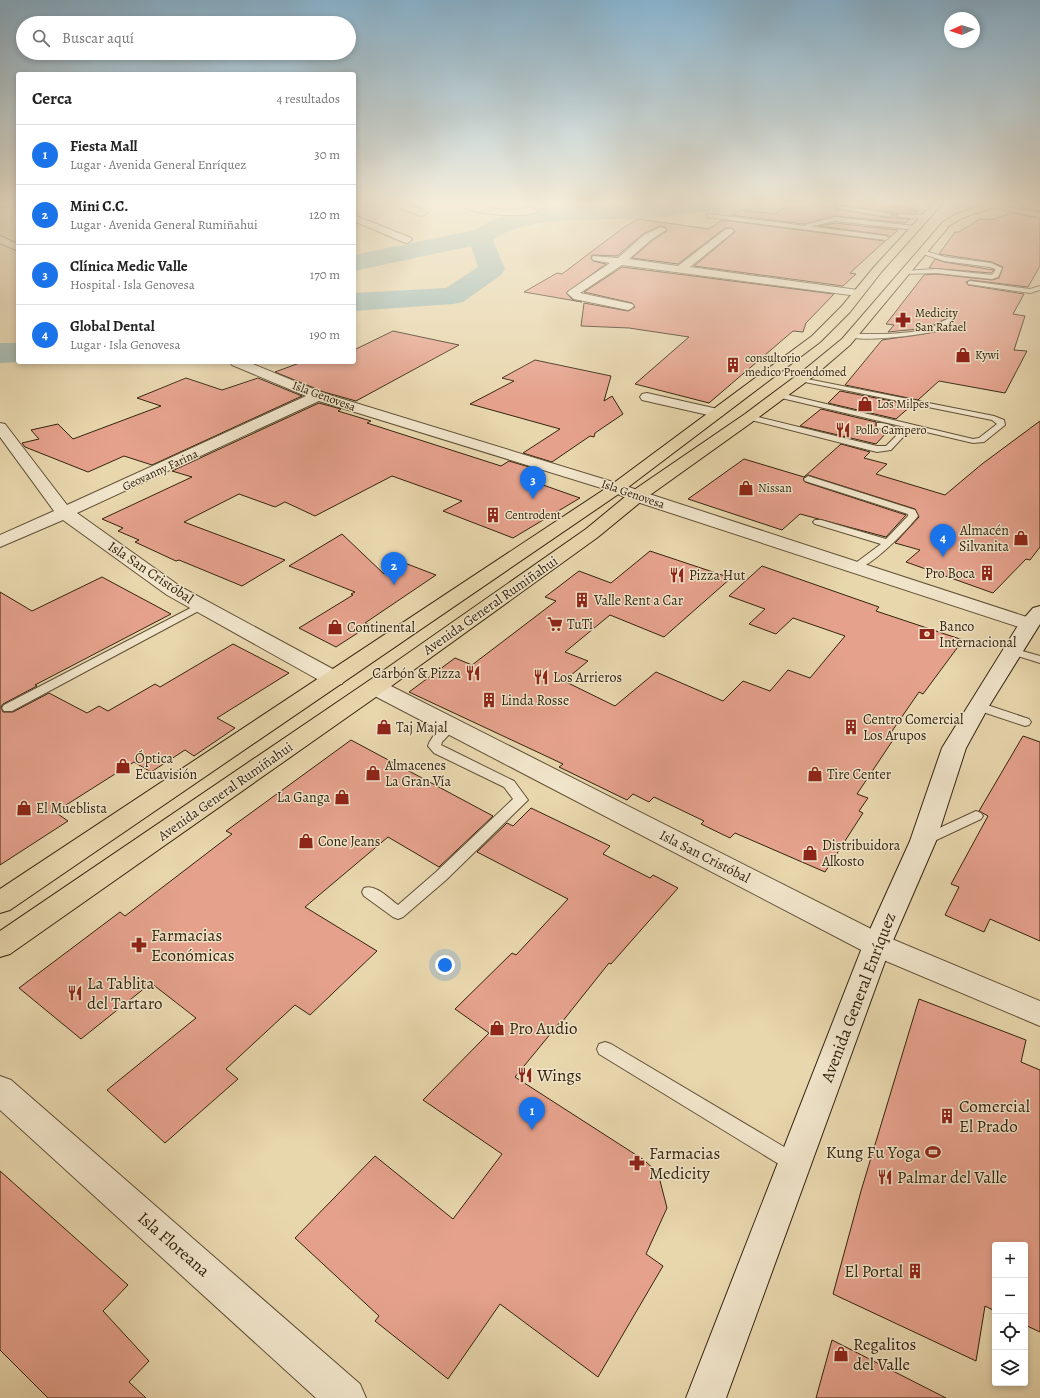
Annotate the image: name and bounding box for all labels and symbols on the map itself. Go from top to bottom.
north arrow [944,12,980,48]
place label: Medicity San Rafael [915,305,966,335]
pharmacy icon: Medicity San Rafael [894,311,912,329]
shop icon: Kywi [954,346,972,364]
place label: Kywi [975,347,999,363]
place label: consultorio medico Proendomed [745,350,847,380]
building icon: consultorio medico Proendomed [724,356,742,374]
street label: Isla Genovesa [290,377,358,415]
shop icon: Los Milpes [856,395,874,413]
place label: Los Milpes [877,396,929,412]
restaurant icon: Pollo Campero [834,421,852,439]
place label: Pollo Campero [855,422,927,438]
street label: Geovanny Farina [120,445,201,495]
pin: 3 [520,466,546,499]
street label: Isla Genovesa [599,476,667,512]
shop icon: Nissan [737,479,755,497]
place label: Nissan [758,480,792,496]
building icon: Centrodent [484,506,502,524]
place label: Centrodent [505,507,561,523]
place label: Almacén Silvanita [959,521,1009,556]
pin: 4 [930,524,956,557]
shop icon: Almacén Silvanita [1012,529,1030,547]
street label: Isla San Cristóbal [104,537,198,608]
pin: 2 [381,552,407,585]
street label: Avenida General Rumiñahui [418,552,562,660]
place label: Pro Boca [925,564,975,583]
building icon: Pro Boca [978,564,996,582]
restaurant icon: Pizza Hut [668,566,686,584]
place label: Pizza Hut [689,566,746,585]
building icon: Valle Rent a Car [573,591,591,609]
place label: Valle Rent a Car [593,591,684,610]
supermarket icon: TuTi [546,615,564,633]
place label: TuTi [567,615,593,634]
place label: Banco Internacional [939,617,1017,652]
shop icon: Continental [326,618,344,636]
place label: Continental [347,618,415,637]
bank icon: Banco Internacional [918,625,936,643]
place label: Carbón & Pizza [372,664,461,683]
restaurant icon: Carbón & Pizza [464,664,482,682]
restaurant icon: Los Arrieros [532,668,550,686]
place label: Los Arrieros [553,668,622,687]
building icon: Linda Rosse [480,691,498,709]
place label: Linda Rosse [501,691,569,710]
place label: Centro Comercial Los Arupos [863,710,964,745]
shop icon: Taj Majal [375,718,393,736]
place label: Taj Majal [396,718,448,737]
building icon: Centro Comercial Los Arupos [842,718,860,736]
street label: Avenida General Rumiñahui [153,738,297,846]
place label: Óptica Ecuavisión [135,749,197,784]
place label: Almacenes La Gran Vía [384,756,452,791]
shop icon: Óptica Ecuavisión [114,757,132,775]
shop icon: Almacenes La Gran Vía [364,764,382,782]
shop icon: Tire Center [806,765,824,783]
place label: Tire Center [827,765,892,784]
place label: La Ganga [277,788,330,807]
shop icon: La Ganga [333,788,351,806]
shop icon: El Mueblista [15,799,33,817]
place label: El Mueblista [36,799,108,818]
street label: Isla San Cristóbal [656,825,754,888]
shop icon: Cone Jeans [297,832,315,850]
place label: Cone Jeans [318,832,380,851]
place label: Distribuidora Alkosto [821,836,901,871]
shop icon: Distribuidora Alkosto [801,844,819,862]
street label: Avenida General Enríquez [815,909,902,1086]
place label: Farmacias Económicas [151,924,235,967]
pharmacy icon: Farmacias Económicas [130,936,148,954]
your location [435,955,455,975]
place label: La Tablita del Tartaro [87,972,162,1015]
restaurant icon: La Tablita del Tartaro [66,984,84,1002]
place label: Pro Audio [509,1017,578,1040]
shop icon: Pro Audio [488,1019,506,1037]
place label: Wings [536,1064,582,1087]
restaurant icon: Wings [516,1066,534,1084]
place label: Comercial El Prado [959,1095,1030,1138]
pin: 1 [519,1097,545,1130]
building icon: Comercial El Prado [938,1107,956,1125]
place label: Kung Fu Yoga [826,1141,921,1164]
place label: Farmacias Medicity [649,1142,720,1185]
sports icon: Kung Fu Yoga [924,1143,942,1161]
pharmacy icon: Farmacias Medicity [628,1154,646,1172]
place label: Palmar del Valle [897,1166,1007,1189]
restaurant icon: Palmar del Valle [876,1168,894,1186]
street label: Isla Floreana [133,1207,215,1282]
place label: El Portal [844,1260,903,1283]
building icon: El Portal [906,1262,924,1280]
place label: Regalitos del Valle [853,1333,917,1376]
shop icon: Regalitos del Valle [832,1345,850,1363]

